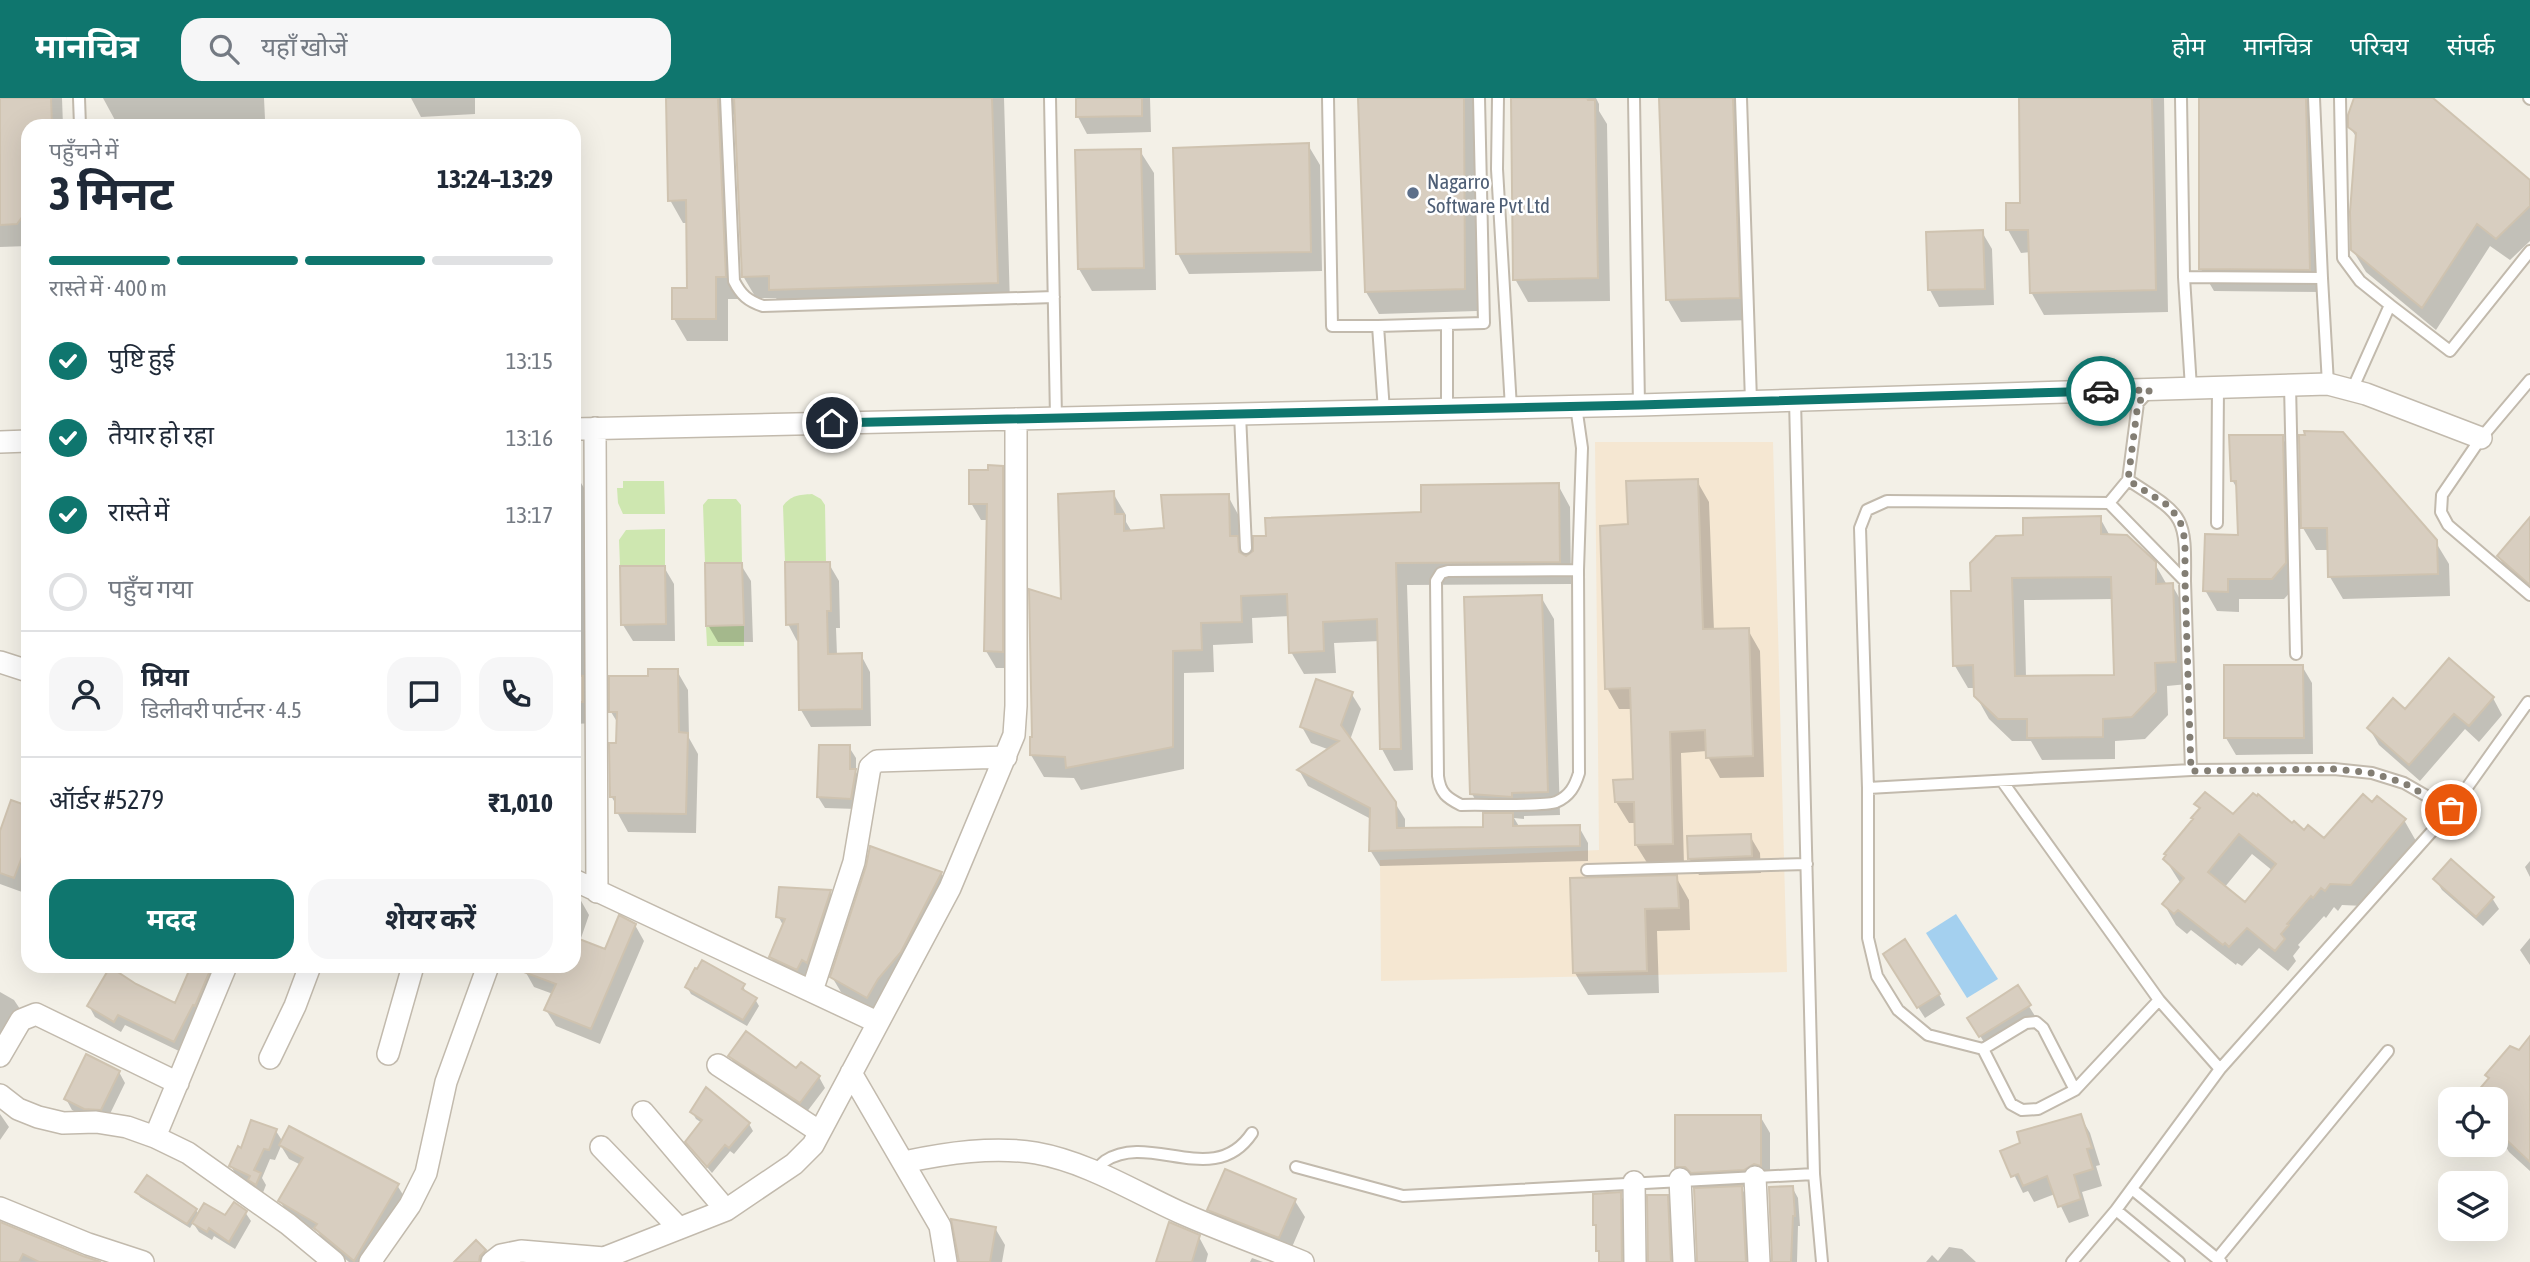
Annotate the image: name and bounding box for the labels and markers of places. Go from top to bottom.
place label: Nagarro Software Pvt Ltd [1427,169,1550,217]
marker: Nagarro Software Pvt Ltd [1405,185,1421,201]
pin [802,393,862,453]
pin [2421,780,2481,840]

